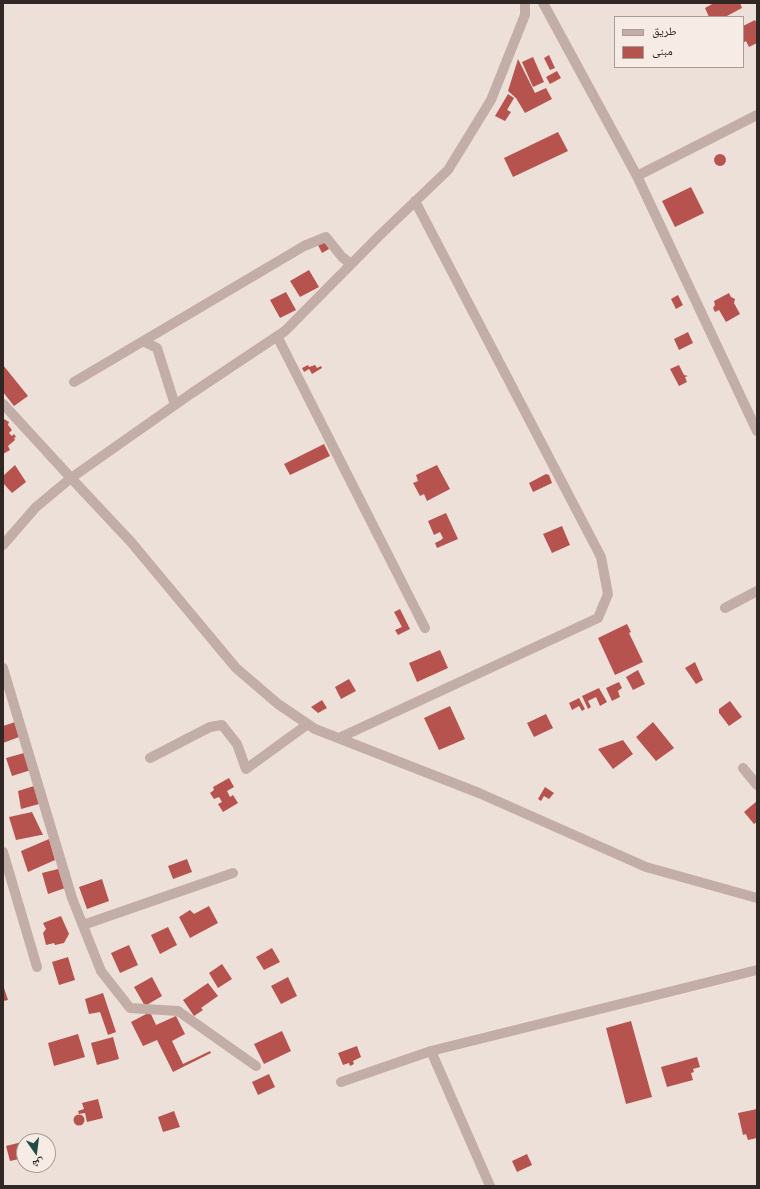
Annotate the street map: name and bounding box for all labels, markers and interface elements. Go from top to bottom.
legend [614,16,744,68]
text: طريق [652,22,677,39]
text: مبنى [652,42,673,59]
north arrow [16,1133,56,1173]
text: ش [31,1155,46,1173]

